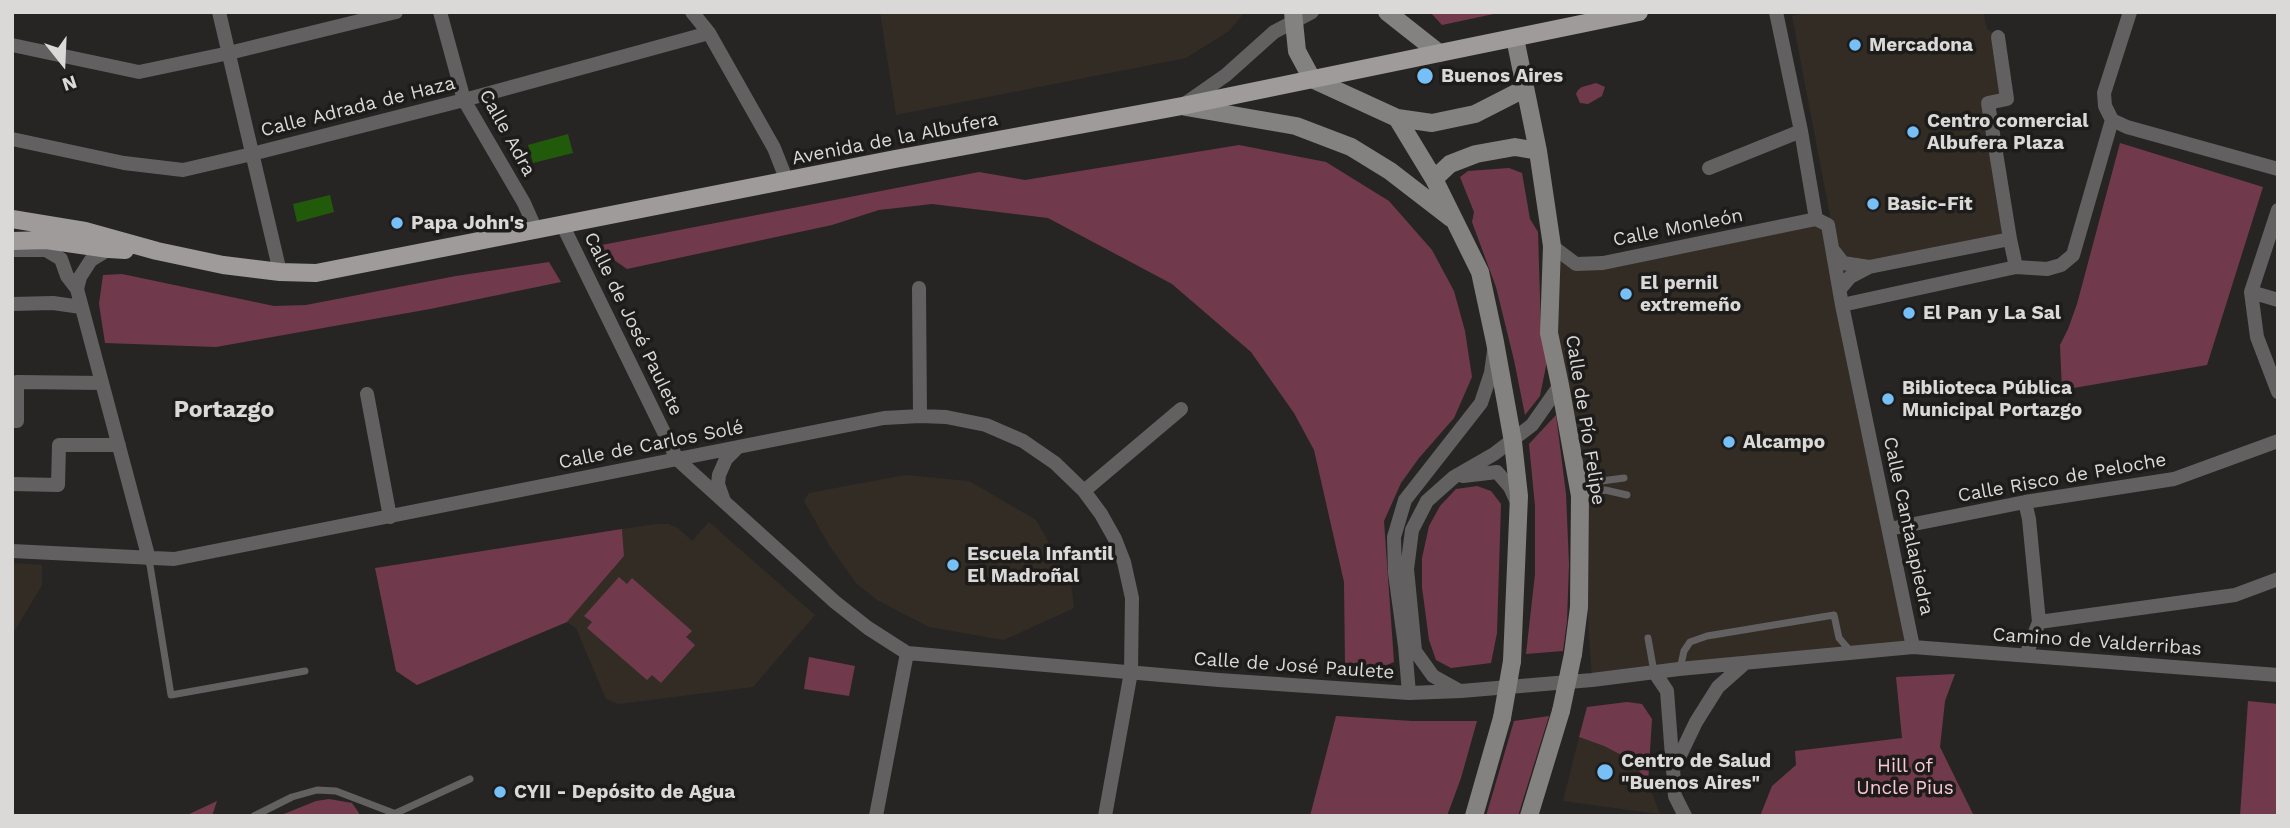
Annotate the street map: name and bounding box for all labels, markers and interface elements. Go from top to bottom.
north arrow [28,28,98,98]
place label: Mercadona [1869,34,1973,56]
marker: Mercadona [1847,37,1863,53]
place label: Buenos Aires [1441,65,1563,87]
marker: Buenos Aires [1415,66,1435,86]
text: N [59,70,80,97]
street label: Calle Adrada de Haza [259,72,457,142]
street label: Calle Adra [474,86,540,180]
street label: Avenida de la Albufera [790,108,1000,170]
place label: Centro comercial Albufera Plaza [1927,110,2088,154]
marker: Centro comercial Albufera Plaza [1905,124,1921,140]
place label: Basic-Fit [1887,193,1973,215]
marker: Basic-Fit [1865,196,1881,212]
street label: Calle Monleón [1611,204,1745,252]
place label: Papa John's [411,212,524,234]
marker: Papa John's [389,215,405,231]
street label: Calle de José Paulete [579,229,687,419]
place label: El pernil extremeño [1640,272,1741,316]
marker: El pernil extremeño [1618,286,1634,302]
place label: El Pan y La Sal [1923,302,2061,324]
marker: El Pan y La Sal [1901,305,1917,321]
street label: Calle de Pío Felipe [1560,333,1610,507]
place label: Biblioteca Pública Municipal Portazgo [1902,377,2082,421]
marker: Biblioteca Pública Municipal Portazgo [1880,391,1896,407]
district label: Portazgo [174,396,274,424]
street label: Calle de Carlos Solé [557,416,745,474]
place label: Alcampo [1743,431,1825,453]
marker: Alcampo [1721,434,1737,450]
street label: Calle Cantalapiedra [1878,435,1938,617]
street label: Calle Risco de Peloche [1956,448,2168,508]
place label: Escuela Infantil El Madroñal [967,543,1114,587]
marker: Escuela Infantil El Madroñal [945,557,961,573]
street label: Camino de Valderribas [1992,623,2202,661]
street label: Calle de José Paulete [1193,648,1395,684]
place label: Centro de Salud "Buenos Aires" [1621,750,1771,794]
park label: Hill of Uncle Pius [1856,755,1954,799]
marker: Centro de Salud "Buenos Aires" [1595,762,1615,782]
place label: CYII - Depósito de Agua [514,781,735,803]
marker: CYII - Depósito de Agua [492,784,508,800]

